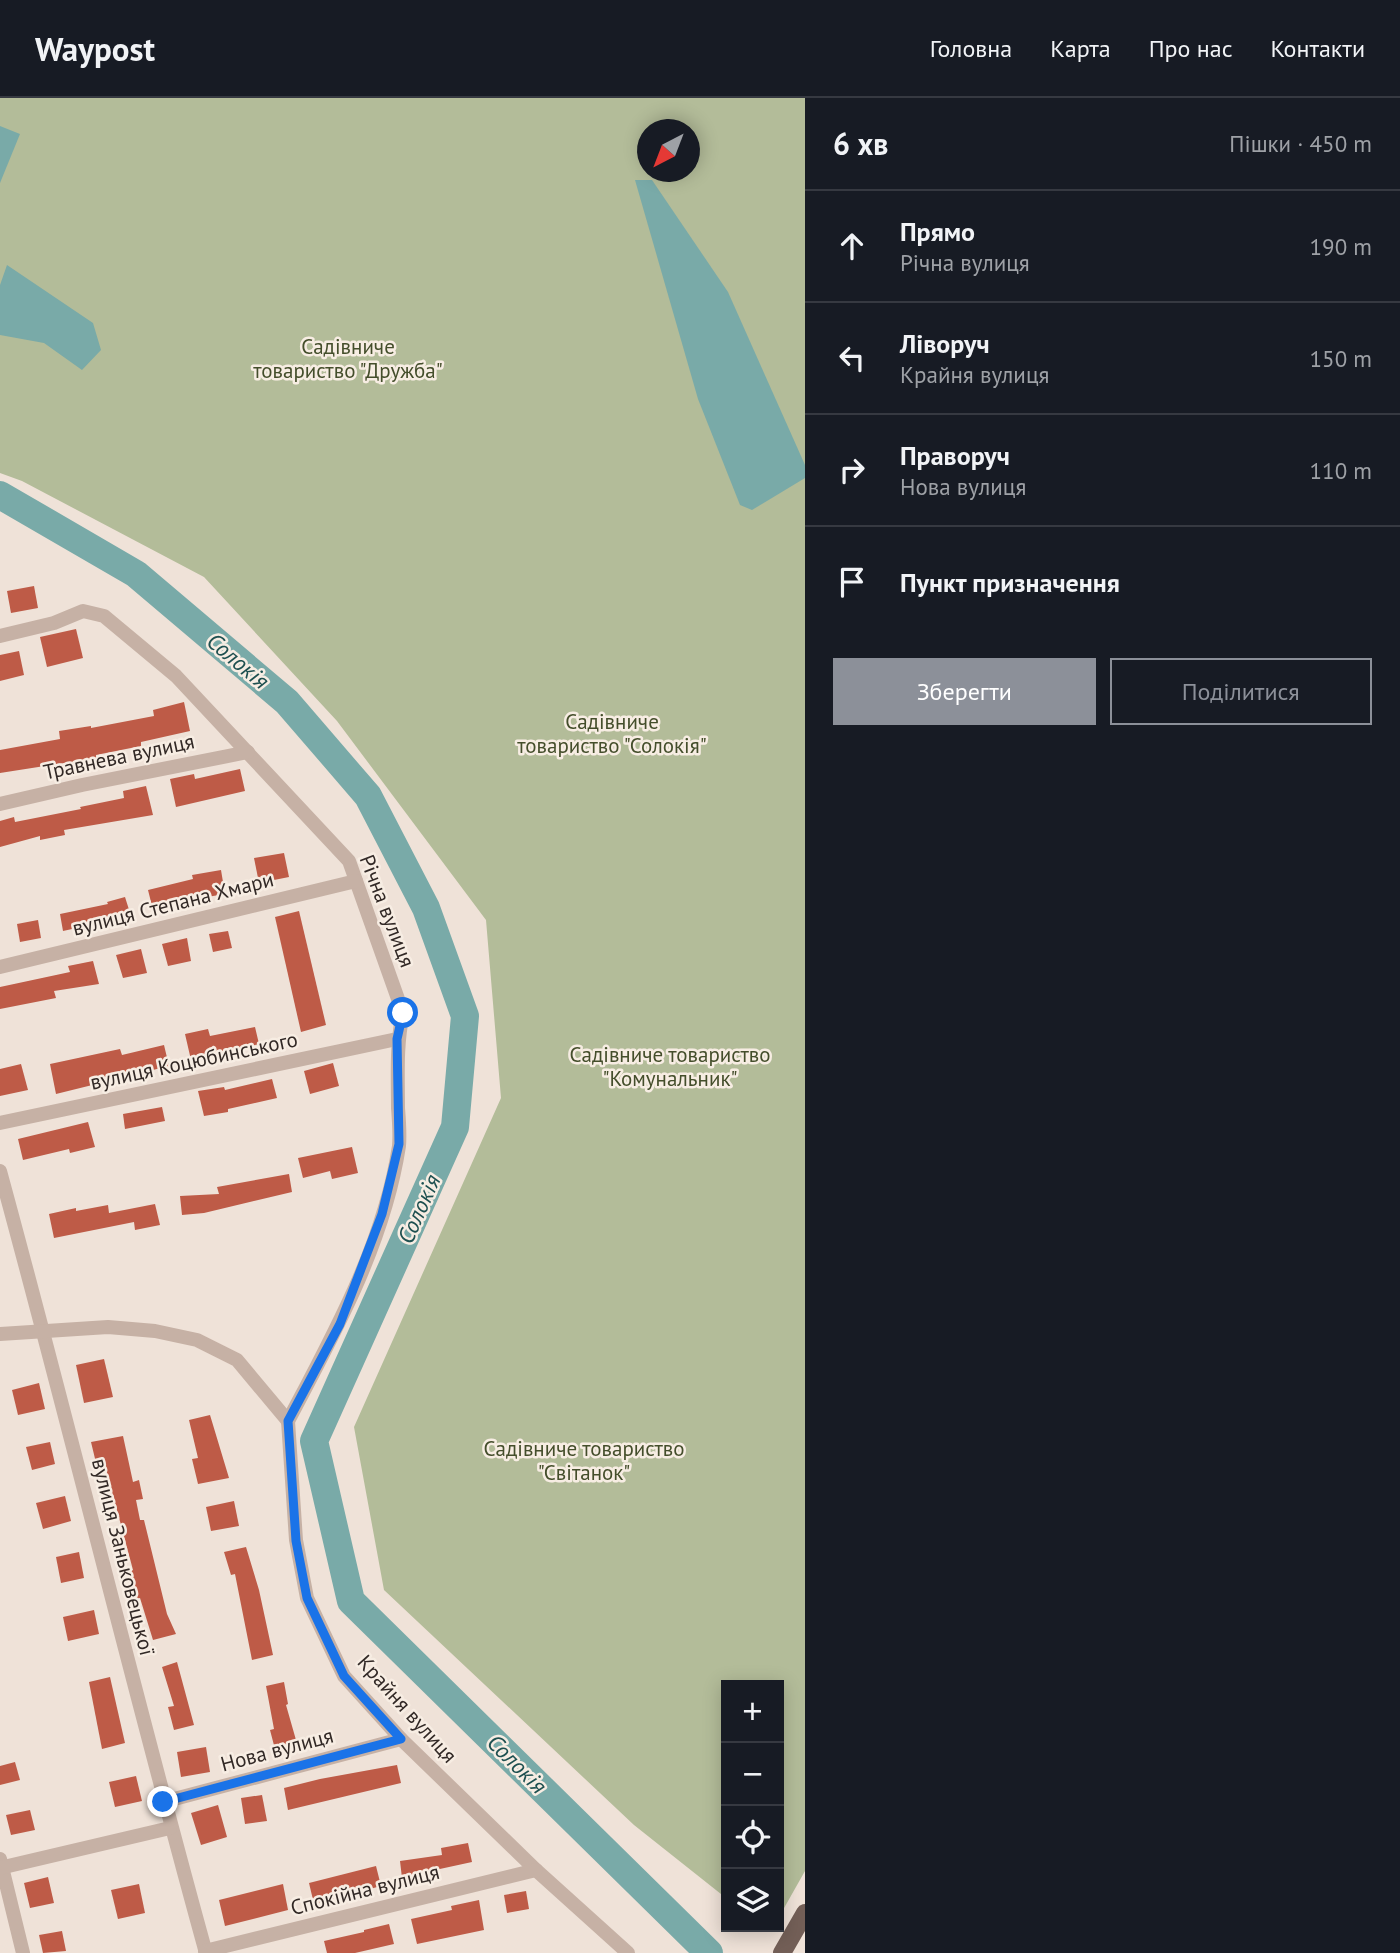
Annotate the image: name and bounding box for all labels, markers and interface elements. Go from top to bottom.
text: Waypost [35,27,155,70]
text: Головна [930,33,1012,64]
text: Карта [1050,33,1111,64]
text: Про нас [1149,33,1233,64]
text: Контакти [1271,33,1365,64]
north arrow [637,119,700,182]
text: 6 хв [833,124,889,163]
text: Пішки · 450 m [1229,129,1372,158]
text: Прямо [900,215,975,248]
icon: ahead [833,227,871,265]
text: 190 m [1310,232,1372,261]
text: Річна вулиця [900,248,1030,277]
text: Ліворуч [900,327,990,360]
park label: Садівниче товариство "Дружба" [253,333,443,384]
icon: left [833,339,871,377]
text: 150 m [1310,344,1372,373]
text: Крайня вулиця [900,360,1049,389]
text: Праворуч [900,439,1010,472]
icon: right [833,451,871,489]
text: 110 m [1310,456,1372,485]
text: Нова вулиця [900,472,1026,501]
icon: arrive [833,563,871,601]
text: Пункт призначення [900,566,1120,599]
water label: Солокія [201,626,276,695]
button: Зберегти [833,658,1096,725]
button: Поділитися [1110,658,1372,725]
park label: Садівниче товариство "Солокія" [517,708,707,759]
street label: Травнева вулиця [41,727,197,786]
street label: Річна вулиця [354,851,421,971]
street label: вулиця Степана Хмари [69,865,276,942]
route start [387,997,418,1028]
street label: вулиця Коцюбинського [88,1025,300,1096]
park label: Садівниче товариство "Комунальник" [570,1041,771,1092]
water label: Солокія [390,1169,447,1248]
park label: Садівниче товариство "Світанок" [484,1435,685,1486]
street label: вулиця Заньковецької [86,1455,161,1658]
street label: Крайня вулиця [352,1649,463,1768]
map controls [721,1680,784,1932]
button: + [721,1680,784,1743]
street label: Нова вулиця [218,1722,336,1777]
water label: Солокія [481,1728,554,1800]
button: − [721,1743,784,1806]
route end [147,1786,178,1817]
button: locate [721,1806,784,1869]
street label: Спокійна вулиця [288,1858,442,1921]
button: layers [721,1869,784,1932]

